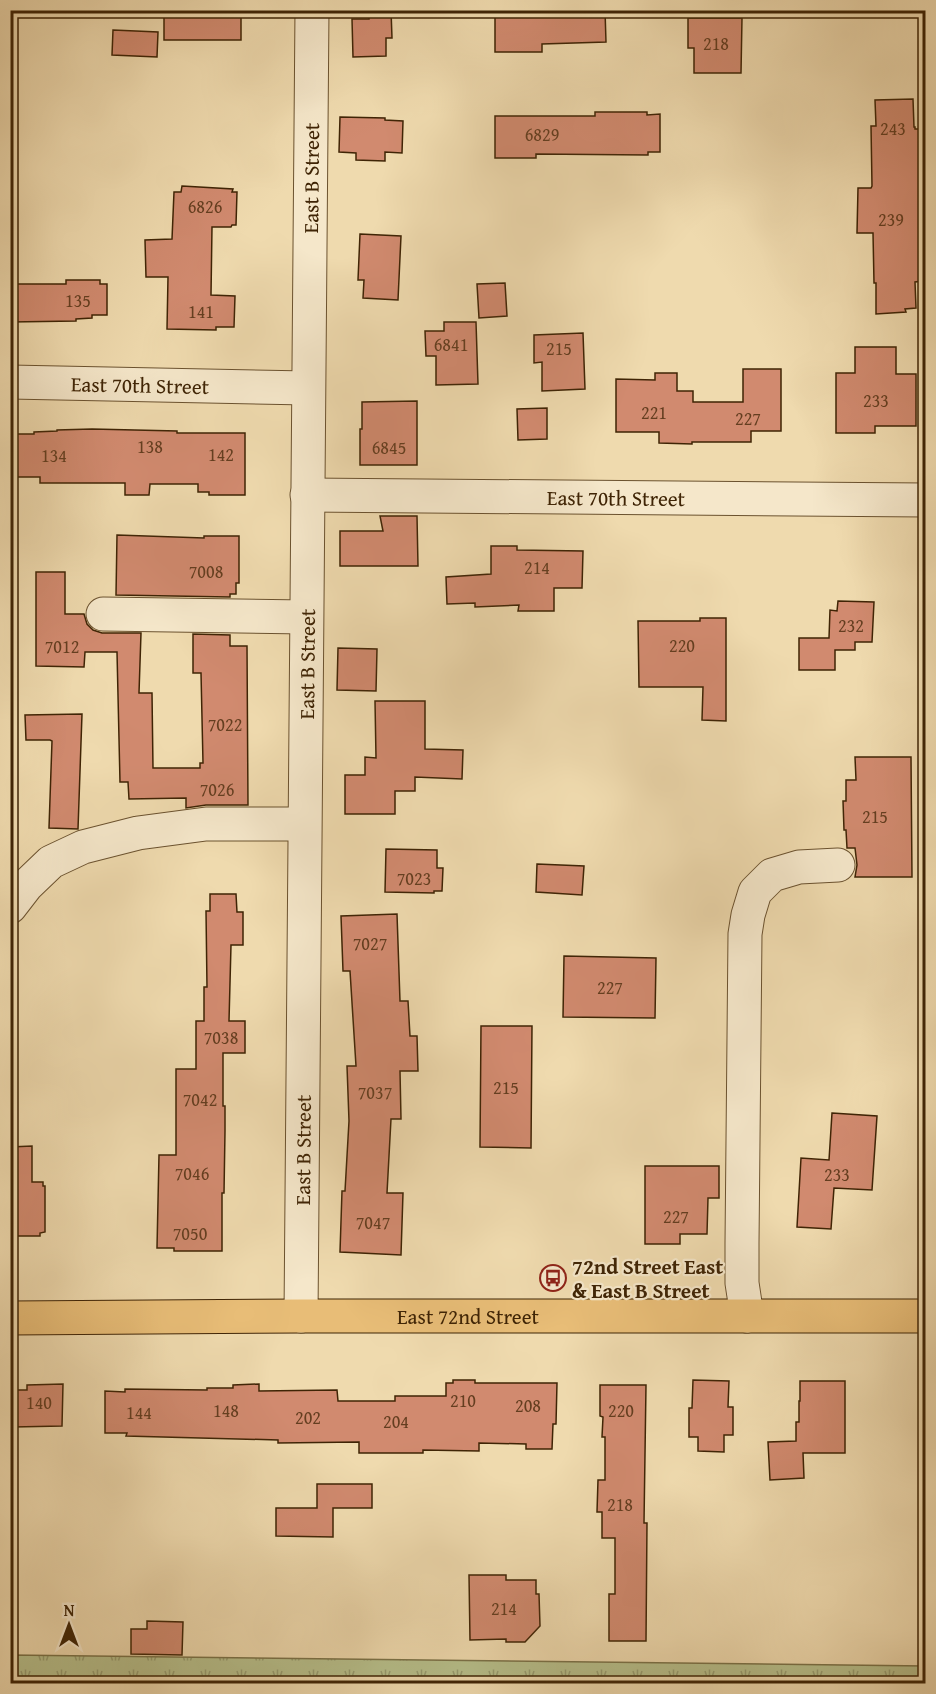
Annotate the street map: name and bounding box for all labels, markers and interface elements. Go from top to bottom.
house number: 218 [703,30,729,57]
house number: 243 [880,115,906,142]
house number: 6829 [525,121,559,148]
street label: East B Street [295,122,327,233]
house number: 6826 [188,193,222,220]
house number: 239 [878,206,904,233]
house number: 135 [65,287,91,314]
house number: 141 [188,298,214,325]
house number: 6841 [434,331,468,358]
house number: 215 [546,335,572,362]
street label: East 70th Street [71,368,210,402]
house number: 233 [863,387,889,414]
house number: 221 [641,399,667,426]
house number: 227 [735,405,761,432]
house number: 138 [137,433,163,460]
house number: 6845 [372,434,406,461]
house number: 142 [208,441,234,468]
house number: 134 [41,442,67,469]
street label: East 70th Street [547,481,686,514]
house number: 214 [524,554,550,581]
house number: 7008 [189,558,223,585]
street label: East B Street [291,608,322,719]
house number: 232 [838,612,864,639]
house number: 220 [669,632,695,659]
house number: 7012 [45,633,79,660]
house number: 7022 [208,711,242,738]
house number: 7026 [200,776,234,803]
house number: 215 [862,803,888,830]
house number: 7023 [397,865,431,892]
house number: 7027 [353,930,387,957]
house number: 227 [597,974,623,1001]
house number: 7038 [204,1024,238,1051]
house number: 215 [493,1074,519,1101]
house number: 7037 [358,1079,392,1106]
house number: 7042 [183,1086,217,1113]
street label: East B Street [286,1094,318,1205]
house number: 7046 [175,1160,209,1187]
house number: 233 [824,1161,850,1188]
house number: 227 [663,1203,689,1230]
house number: 7047 [356,1209,390,1236]
house number: 7050 [173,1220,208,1247]
place label: 72nd Street East & East B Street [572,1251,723,1306]
bus stop icon: 72nd Street East & East B Street [538,1263,568,1293]
street label: East 72nd Street [397,1301,540,1332]
house number: 210 [450,1387,476,1414]
house number: 140 [26,1389,52,1416]
house number: 208 [515,1392,541,1419]
house number: 148 [213,1397,239,1424]
house number: 220 [608,1397,634,1424]
house number: 144 [126,1399,152,1426]
house number: 202 [295,1404,321,1431]
house number: 204 [383,1408,409,1435]
house number: 218 [607,1491,633,1518]
north arrow [39,1595,99,1655]
house number: 214 [491,1595,517,1622]
text: N [64,1598,75,1622]

